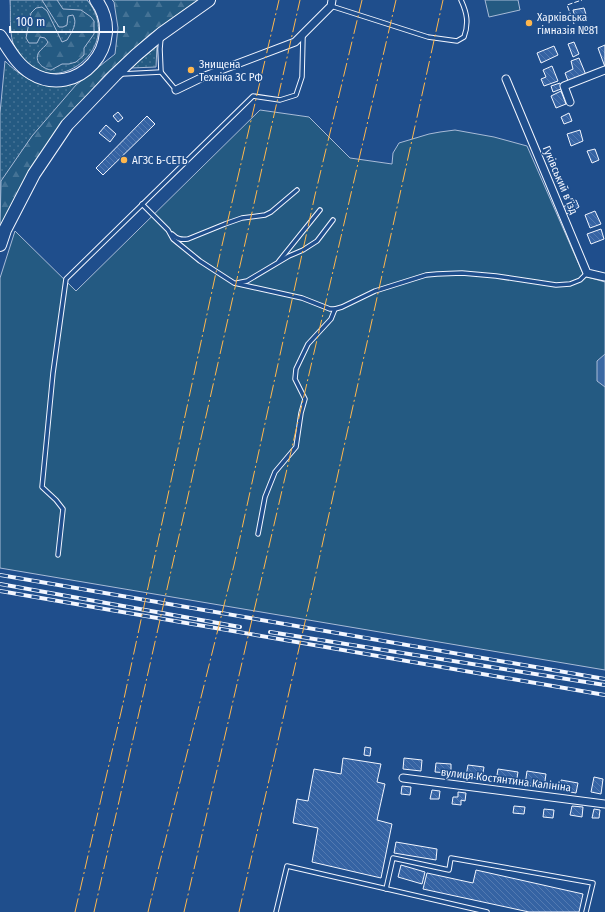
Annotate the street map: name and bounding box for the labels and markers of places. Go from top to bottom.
place label: Харківська гімназія №81 [537,11,598,37]
marker: Харківська гімназія №81 [524,18,534,28]
place label: Знищена Техніка ЗС РФ [199,58,263,84]
marker: Знищена Техніка ЗС РФ [186,65,196,75]
place label: АГЗС Б-СЕТЬ [132,154,188,167]
marker: АГЗС Б-СЕТЬ [119,155,129,165]

